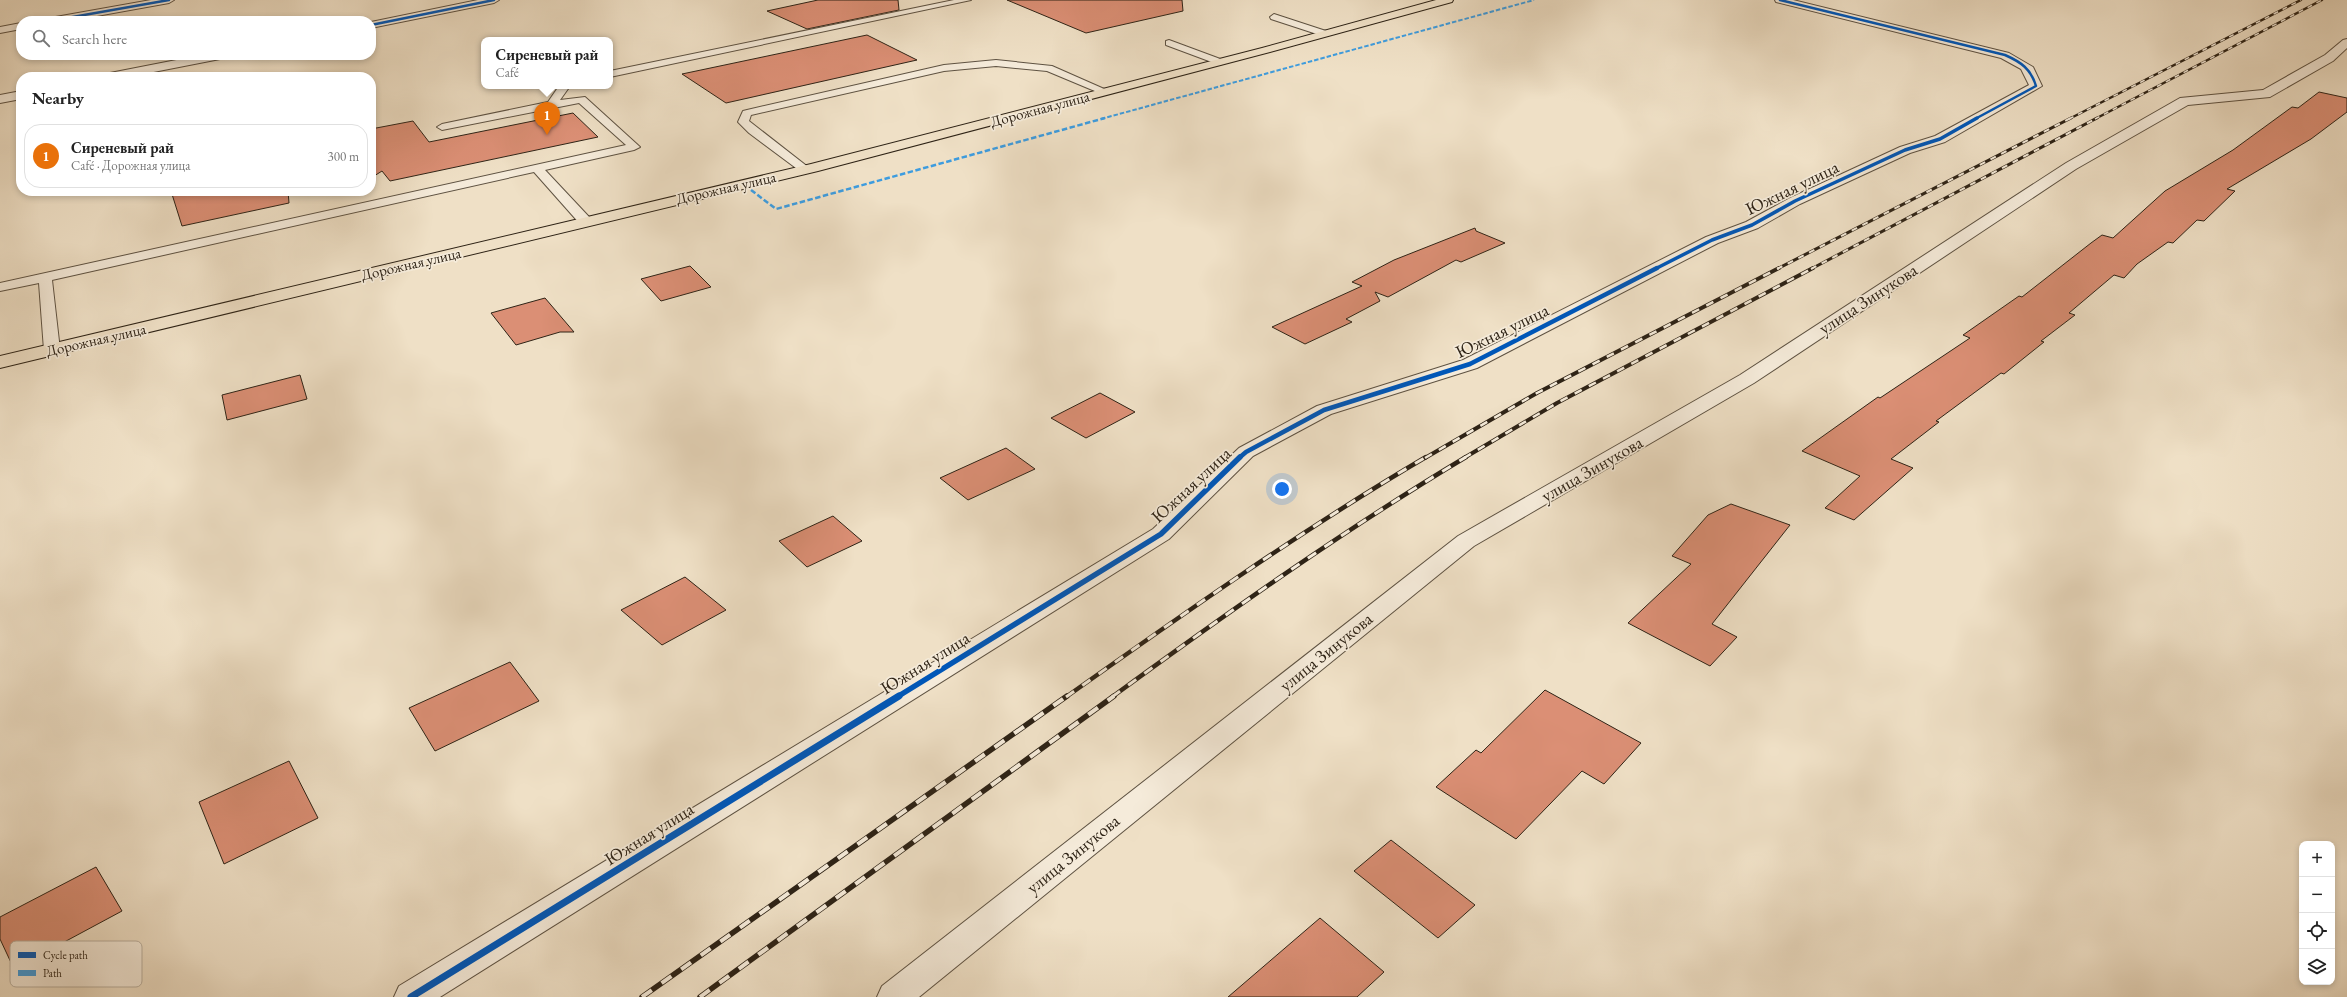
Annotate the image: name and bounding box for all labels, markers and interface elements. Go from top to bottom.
search box [16,16,376,60]
icon: search [30,27,52,49]
text: Search here [62,29,127,48]
popup [481,37,613,89]
text: Сиреневый рай [496,45,598,64]
text: Café [496,64,519,81]
street label: Дорожная улица [988,86,1092,131]
text: Nearby [32,87,84,109]
pin: 1 [534,102,560,135]
text: Сиреневый рай [71,138,174,157]
text: 1 [43,148,49,165]
text: 300 m [328,148,359,165]
street label: Южная улица [1741,155,1843,220]
text: Café · Дорожная улица [71,157,190,174]
street label: Дорожная улица [674,167,778,208]
street label: Дорожная улица [359,243,463,284]
street label: улица Зинукова [1814,258,1922,339]
street label: Южная улица [1451,298,1553,363]
street label: Дорожная улица [44,319,148,360]
street label: улица Зинукова [1537,430,1647,507]
street label: Южная улица [1146,441,1236,528]
your location [1272,479,1292,499]
street label: улица Зинукова [1274,606,1378,696]
street label: Южная улица [876,626,974,699]
street label: Южная улица [600,797,698,870]
street label: улица Зинукова [1021,808,1125,898]
map controls [2299,841,2335,985]
button: + [2299,841,2335,877]
button: − [2299,877,2335,913]
button: locate [2299,913,2335,949]
legend [10,941,142,987]
text: Cycle path [43,948,88,962]
button: layers [2299,949,2335,985]
text: Path [43,966,62,980]

